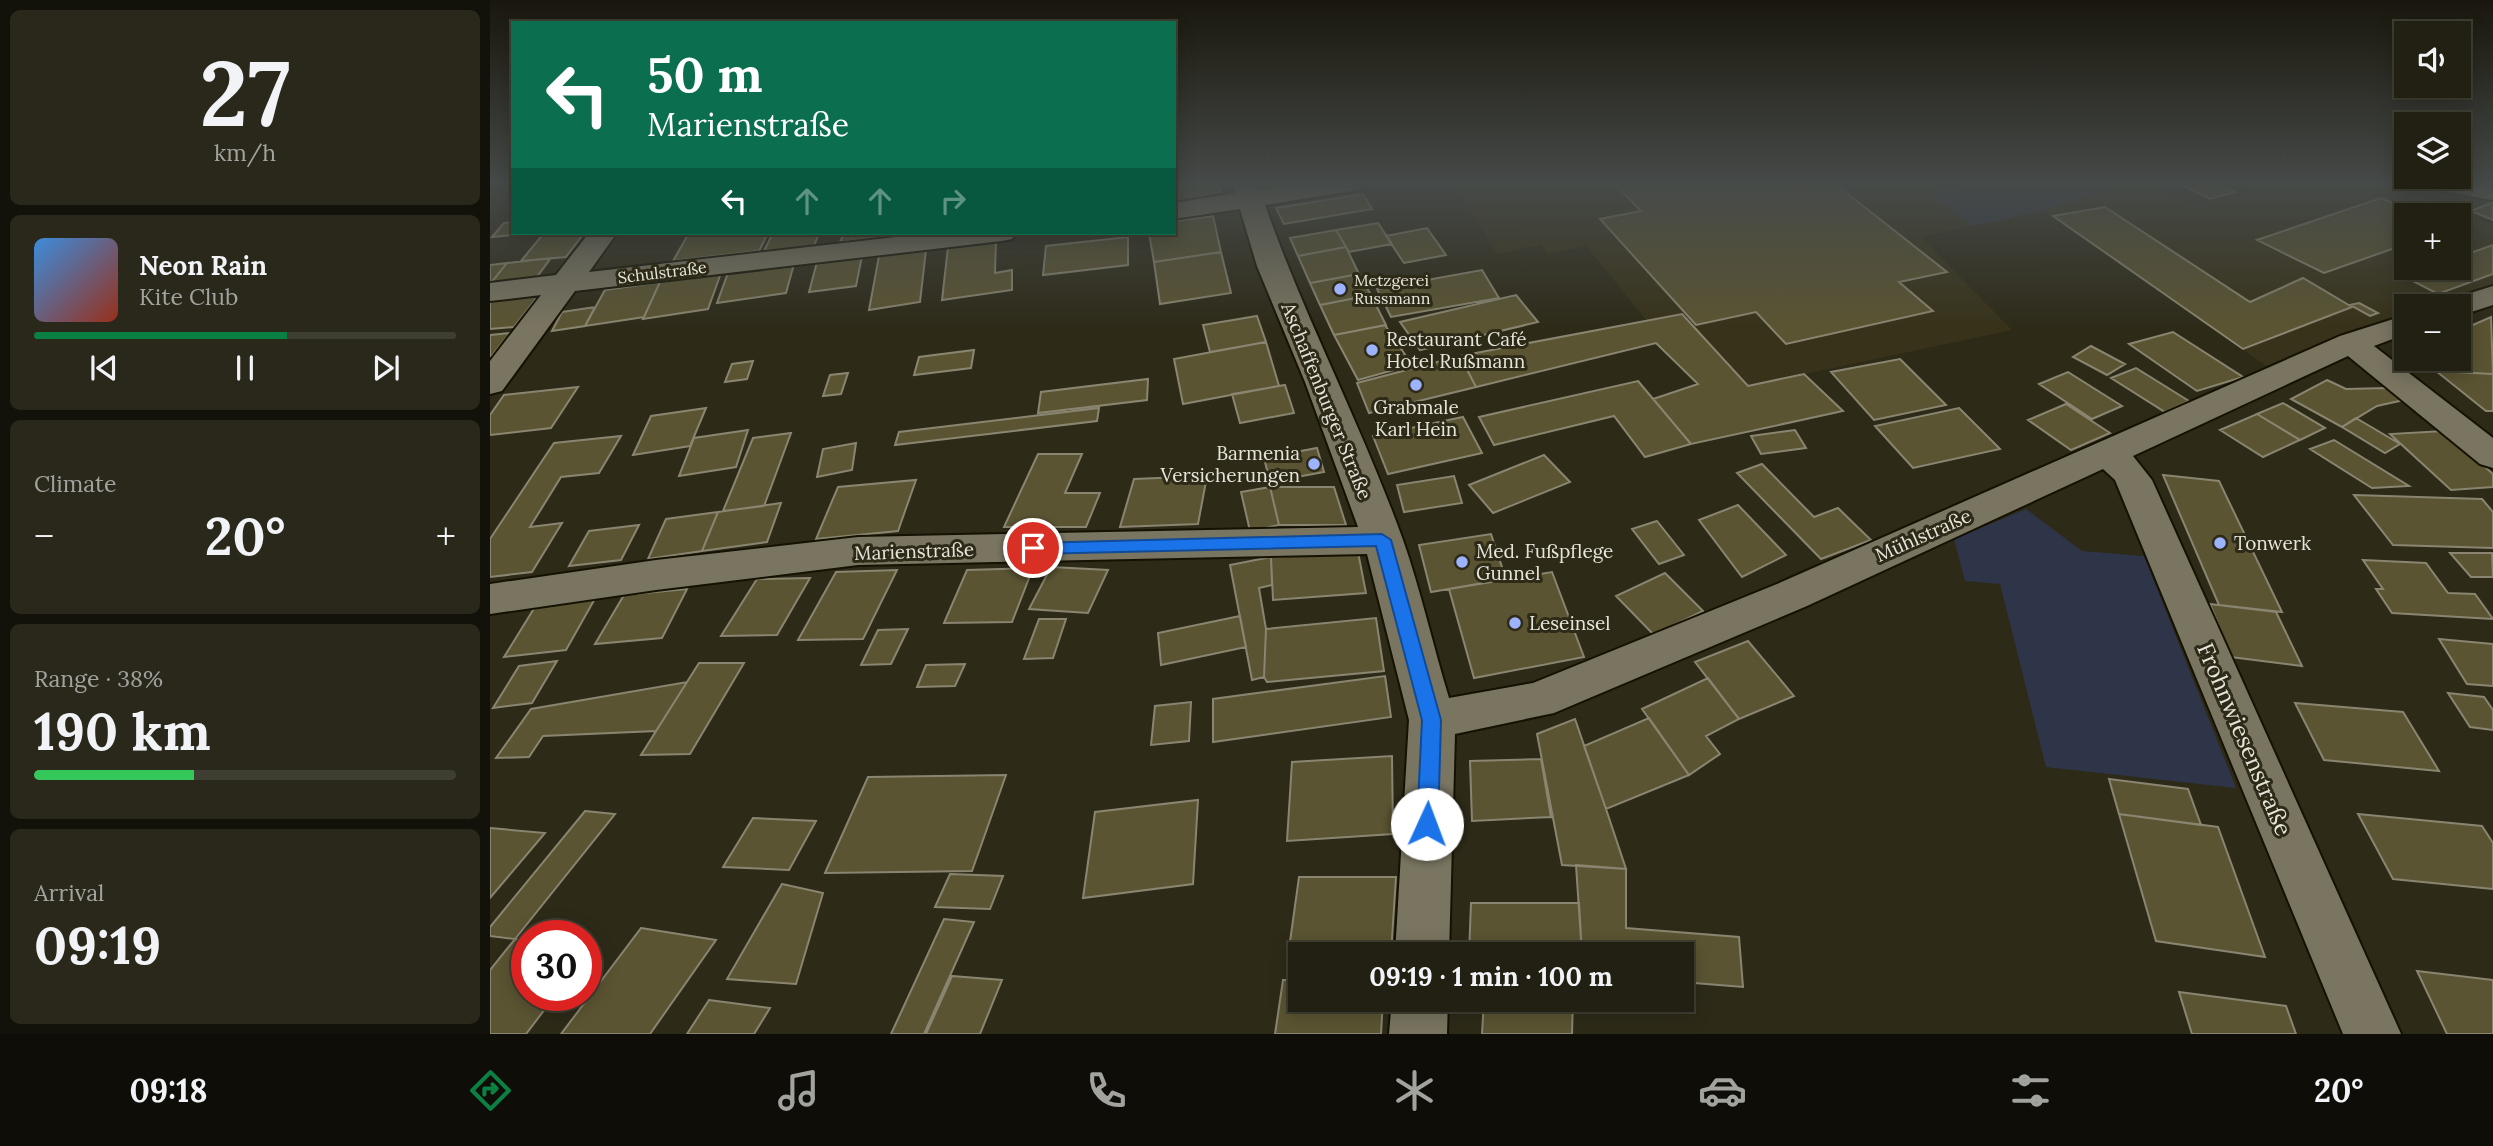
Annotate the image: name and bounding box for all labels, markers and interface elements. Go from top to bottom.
map controls [2394,21,2471,371]
button: sound [2394,21,2471,98]
text: 27 [199,34,291,151]
text: 50 m [647,43,763,105]
icon: left [532,49,623,140]
text: Marienstraße [647,104,849,145]
button: layers [2394,112,2471,189]
text: km/h [214,138,276,167]
icon: left [715,182,753,220]
icon: ahead [788,182,826,220]
icon: ahead [861,182,899,220]
icon: right [934,182,972,220]
button: + [2394,203,2471,280]
text: Neon Rain [139,249,267,282]
street label: Schulstraße [616,257,708,287]
place label: Metzgerei Russmann [1354,270,1431,308]
marker: Metzgerei Russmann [1332,281,1348,297]
text: Kite Club [139,282,238,311]
button: − [2394,294,2471,371]
street label: Aschaffenburger Straße [1276,298,1378,503]
place label: Restaurant Café Hotel Rußmann [1386,327,1527,373]
marker: Restaurant Café Hotel Rußmann [1364,342,1380,358]
icon: previous [85,349,123,387]
icon: pause [226,349,264,387]
icon: next [367,349,405,387]
marker: Grabmale Karl Hein [1408,377,1424,393]
place label: Grabmale Karl Hein [1373,395,1459,441]
place label: Barmenia Versicherungen [1160,441,1300,487]
marker: Barmenia Versicherungen [1306,456,1322,472]
text: Climate [34,469,116,498]
text: 20° [205,503,285,569]
street label: Mühlstraße [1871,503,1975,567]
text: − [34,512,54,560]
text: + [436,512,456,560]
pin [1003,518,1063,578]
icon: arrive [1014,529,1052,567]
place label: Tonwerk [2234,531,2312,555]
marker: Tonwerk [2212,535,2228,551]
street label: Marienstraße [854,537,974,565]
place label: Med. Fußpflege Gunnel [1476,539,1613,585]
marker: Med. Fußpflege Gunnel [1454,554,1470,570]
place label: Leseinsel [1529,611,1611,635]
marker: Leseinsel [1507,615,1523,631]
street label: Frohnwiesenstraße [2191,638,2299,840]
text: Range · 38% [34,664,163,693]
text: 190 km [34,698,211,764]
position arrow [1390,787,1464,861]
text: Arrival [34,878,104,907]
text: 09:19 [34,912,161,978]
speed limit sign: 30 [511,920,602,1011]
text: 09:19 · 1 min · 100 m [1369,960,1613,993]
icon: directions [466,1066,515,1115]
icon: music [774,1066,823,1115]
icon: phone [1082,1066,1131,1115]
icon: climate [1390,1066,1439,1115]
icon: car [1698,1066,1747,1115]
icon: filters [2006,1066,2055,1115]
text: 09:18 [129,1070,208,1111]
text: 20° [2314,1070,2364,1111]

